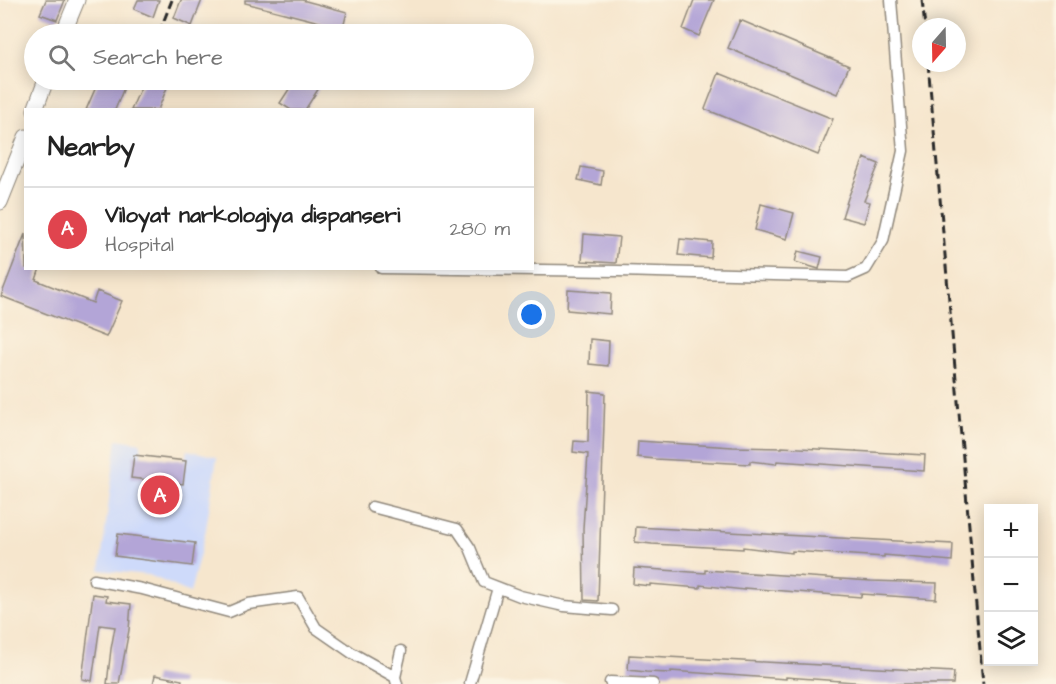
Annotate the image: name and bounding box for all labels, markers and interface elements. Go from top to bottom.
north arrow [912,18,966,72]
search box [24,24,534,90]
icon: search [45,41,78,74]
text: Search here [93,42,223,73]
text: Nearby [48,129,135,165]
text: Viloyat narkologiya dispanseri [105,200,400,231]
text: A [61,215,74,243]
text: 280 m [449,215,510,243]
text: Hospital [105,231,174,259]
your location [517,300,546,329]
pin: A [140,472,180,518]
map controls [984,504,1038,666]
button: + [984,504,1038,558]
button: − [984,558,1038,612]
button: layers [984,612,1038,666]

